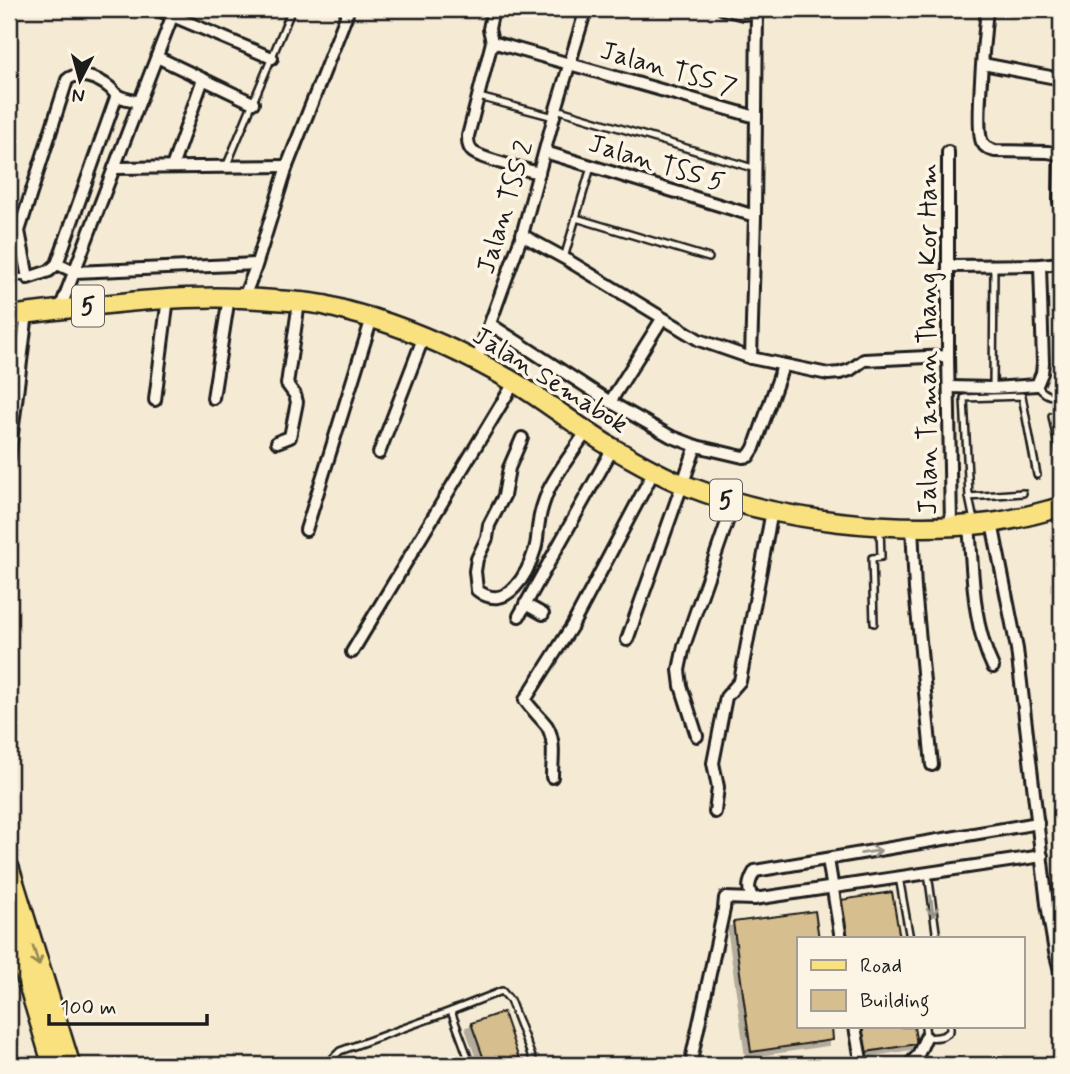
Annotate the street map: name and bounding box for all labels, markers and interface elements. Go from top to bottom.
street label: Jalan TSS 7 [596,34,741,106]
north arrow [46,46,116,116]
text: N [71,82,86,109]
street label: Jalan TSS 5 [584,127,728,201]
street label: Jalan TSS 2 [470,137,542,278]
street label: Jalan Taman Thang Kor Ham [912,163,946,515]
road number: 5 [72,286,104,326]
street label: Jalan Semabok [466,319,634,442]
road number: 5 [710,480,742,520]
one-way arrow [859,845,881,858]
one-way arrow [926,894,939,917]
legend [797,937,1024,1028]
one-way arrow [31,945,43,967]
text: Road [860,952,902,980]
scale bar [49,983,206,1027]
text: Building [860,987,930,1017]
text: 100 m [60,994,116,1022]

